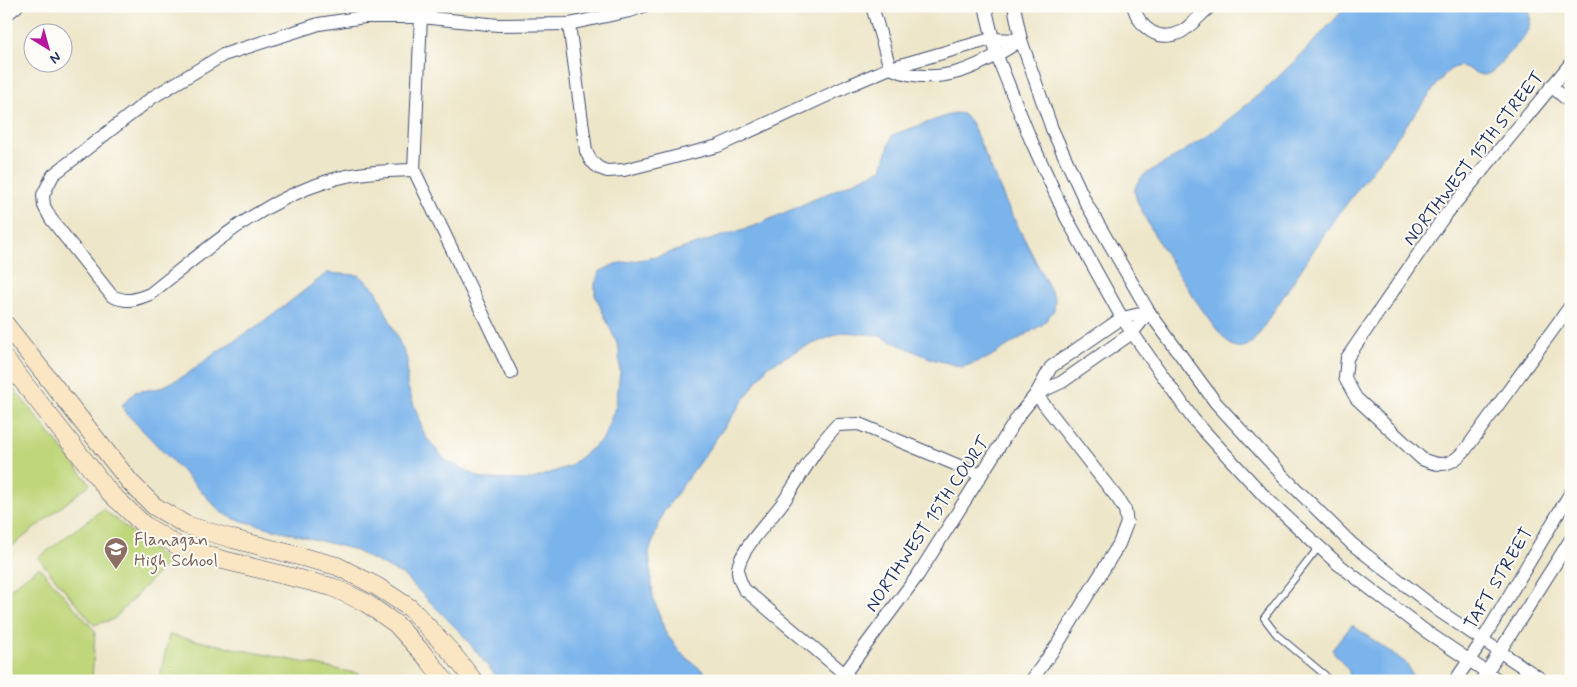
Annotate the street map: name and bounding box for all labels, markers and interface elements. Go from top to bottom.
north arrow [22,22,72,72]
text: N [46,48,64,68]
street label: NORTHWEST 15TH STREET [1398,66,1550,251]
street label: NORTHWEST 15TH COURT [860,432,996,617]
street label: TAFT STREET [1459,523,1539,634]
place label: Flanagan High School [134,528,218,575]
school or university icon: Flanagan High School [103,536,129,570]

